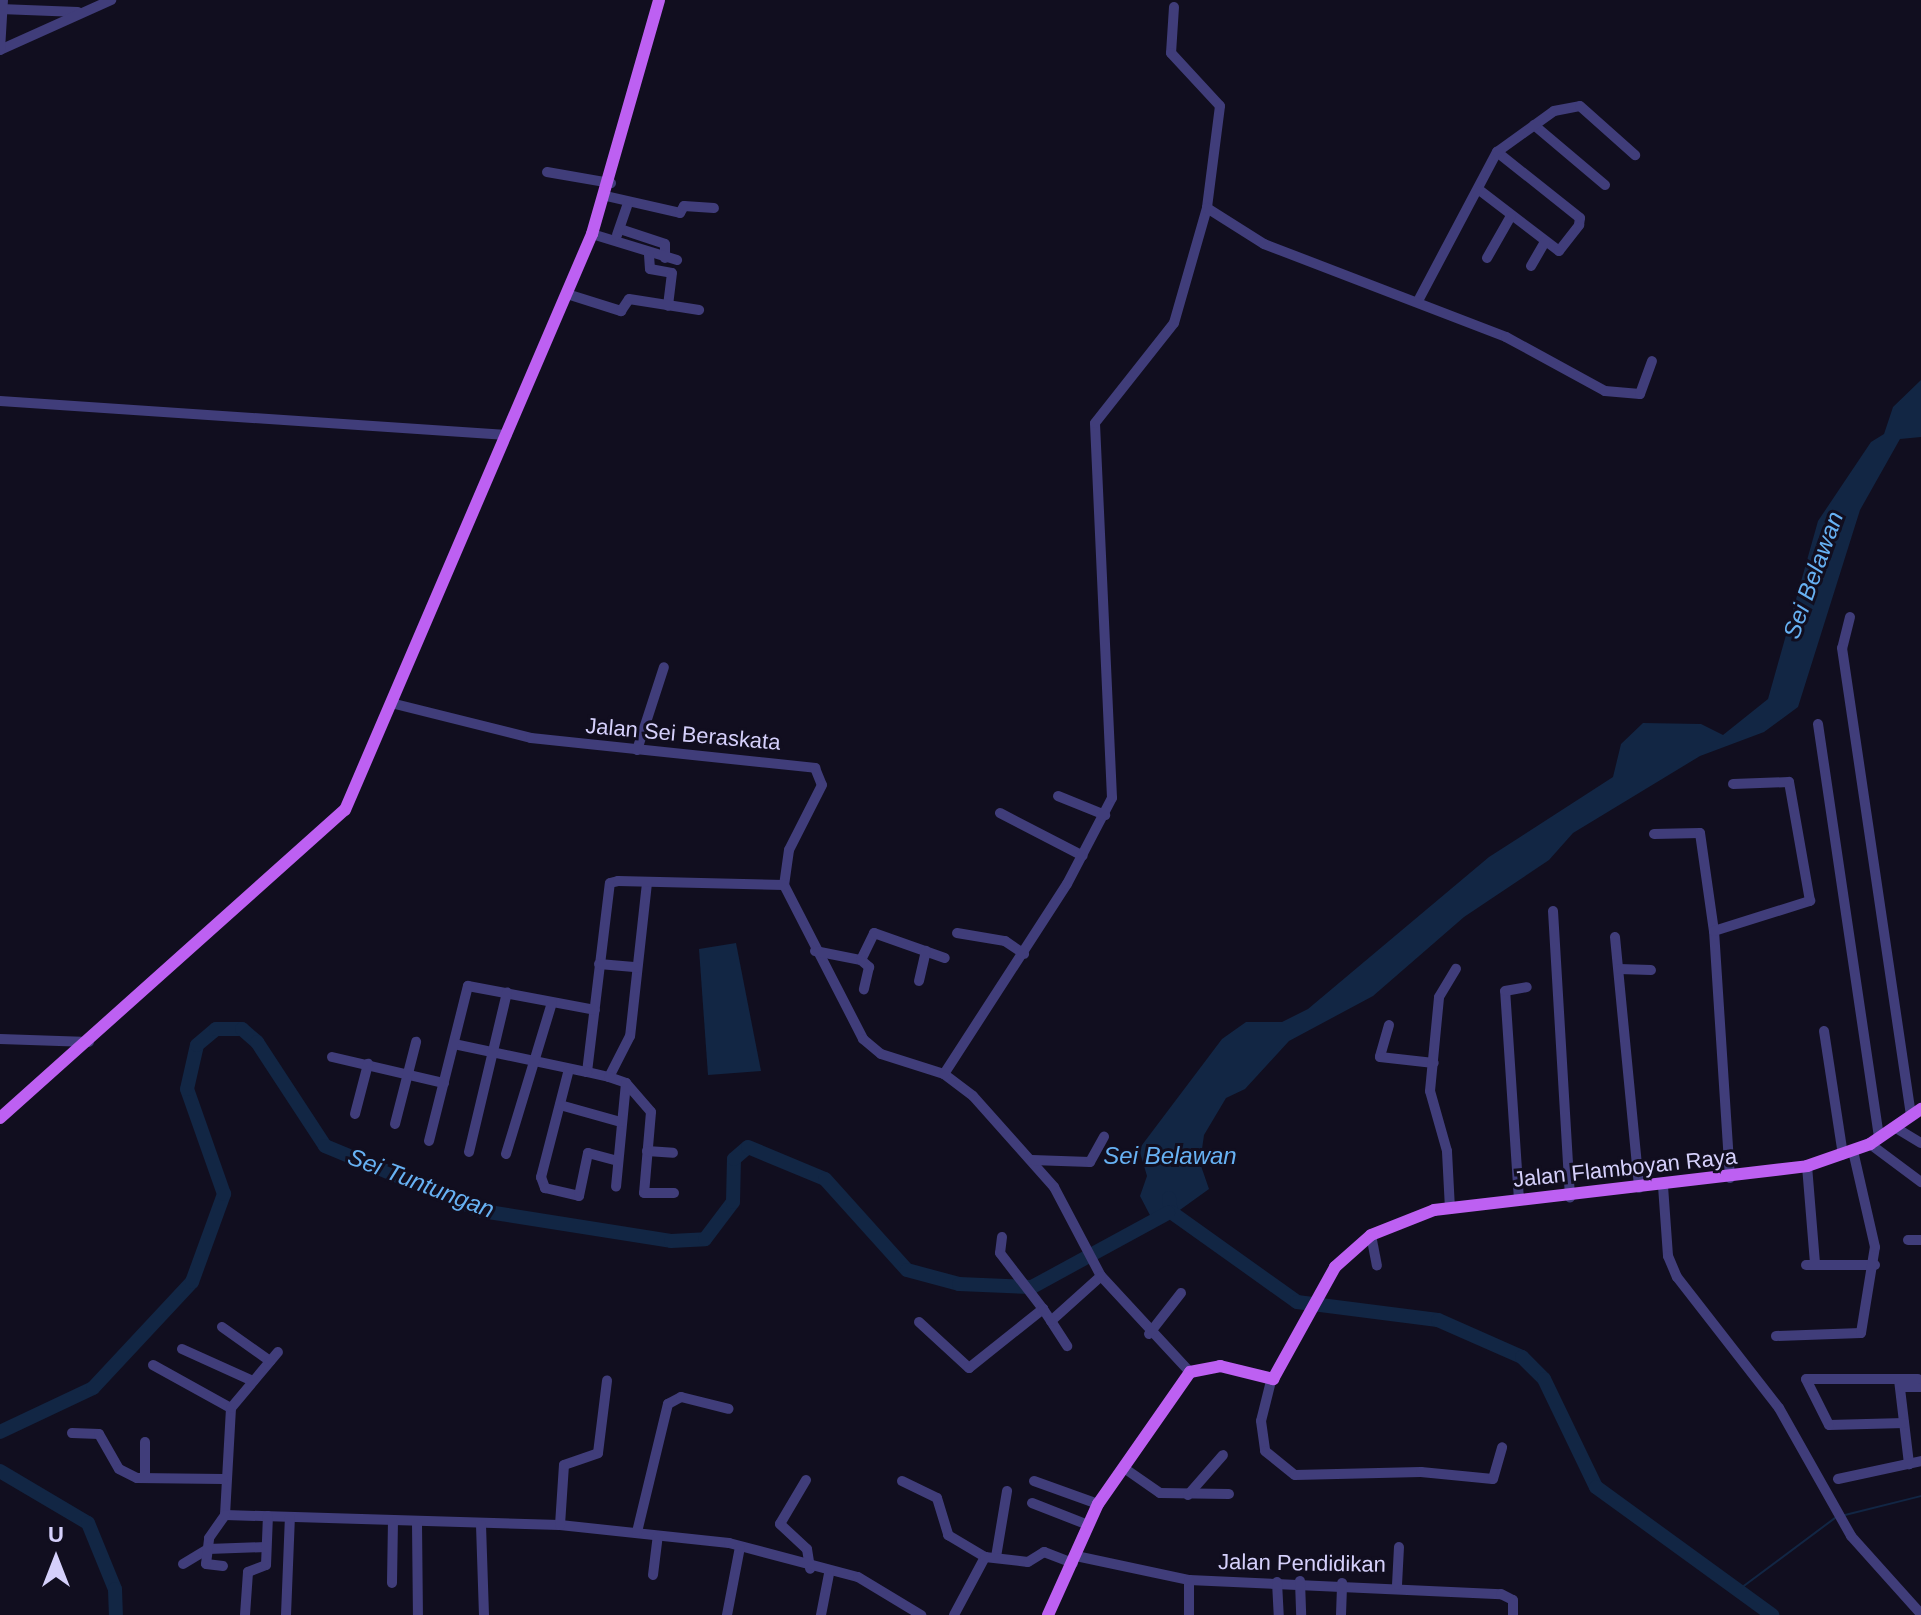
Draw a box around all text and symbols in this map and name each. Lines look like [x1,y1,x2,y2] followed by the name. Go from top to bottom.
[1777,507,1849,643] water label: Sei Belawan
[584,712,782,756] street label: Jalan Sei Beraskata
[344,1142,498,1224] water label: Sei Tuntungan
[1103,1142,1237,1170] water label: Sei Belawan
[1512,1143,1738,1193] street label: Jalan Flamboyan Raya
[16,1519,96,1599] north arrow
[48,1522,64,1547] text: U
[1218,1548,1386,1578] street label: Jalan Pendidikan

